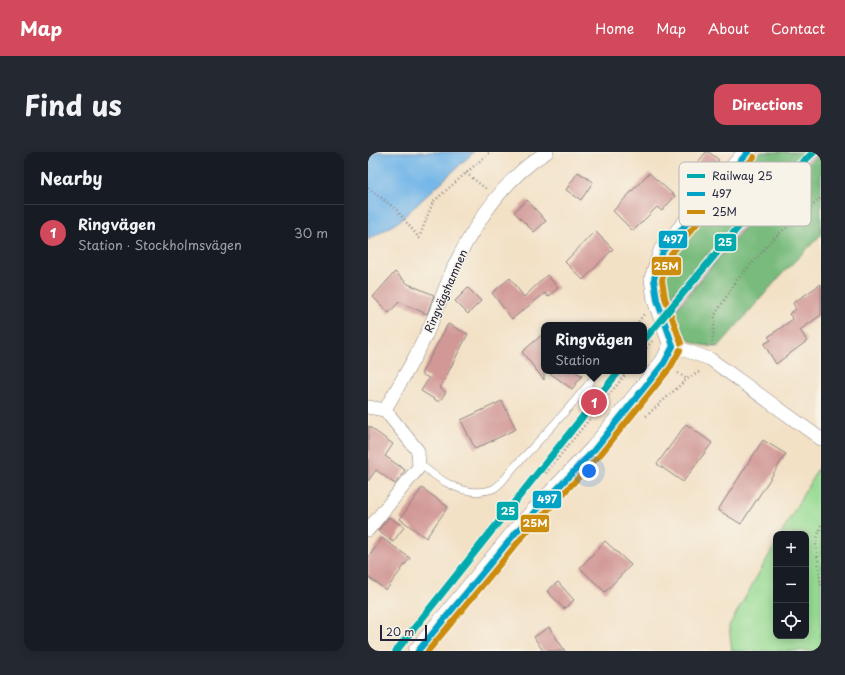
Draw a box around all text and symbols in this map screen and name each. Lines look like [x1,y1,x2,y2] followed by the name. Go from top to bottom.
[20,14,62,42] text: Map
[595,18,634,39] text: Home
[656,18,686,39] text: Map
[708,18,749,39] text: About
[771,18,825,39] text: Contact
[24,83,122,126] text: Find us
[714,84,821,125] button: Directions
[679,162,811,226] legend
[40,165,102,191] text: Nearby
[712,167,773,184] text: Railway 25
[712,185,732,202] text: 497
[712,203,737,220] text: 25M
[78,212,156,235] text: Ringvägen
[50,223,56,242] text: 1
[294,223,328,242] text: 30 m
[658,230,688,249] line badge: 497
[663,230,684,247] text: 497
[714,233,737,252] line badge: 25
[718,233,732,250] text: 25
[78,235,242,254] text: Station · Stockholmsvägen
[420,246,472,335] street label: Ringvägshamnen
[651,256,682,276] line badge: 25M
[654,257,678,274] text: 25M
[541,322,647,374] popup
[555,327,633,350] text: Ringvägen
[555,350,600,369] text: Station
[581,387,607,417] pin: 1
[579,461,599,481] your location
[532,490,562,509] line badge: 497
[537,490,558,507] text: 497
[496,501,519,521] line badge: 25
[501,502,515,519] text: 25
[520,514,550,533] line badge: 25M
[523,514,547,531] text: 25M
[773,531,809,639] map controls
[773,531,809,567] button: +
[773,567,809,603] button: −
[773,603,809,639] button: locate
[380,623,427,642] scale bar
[386,623,414,640] text: 20 m

